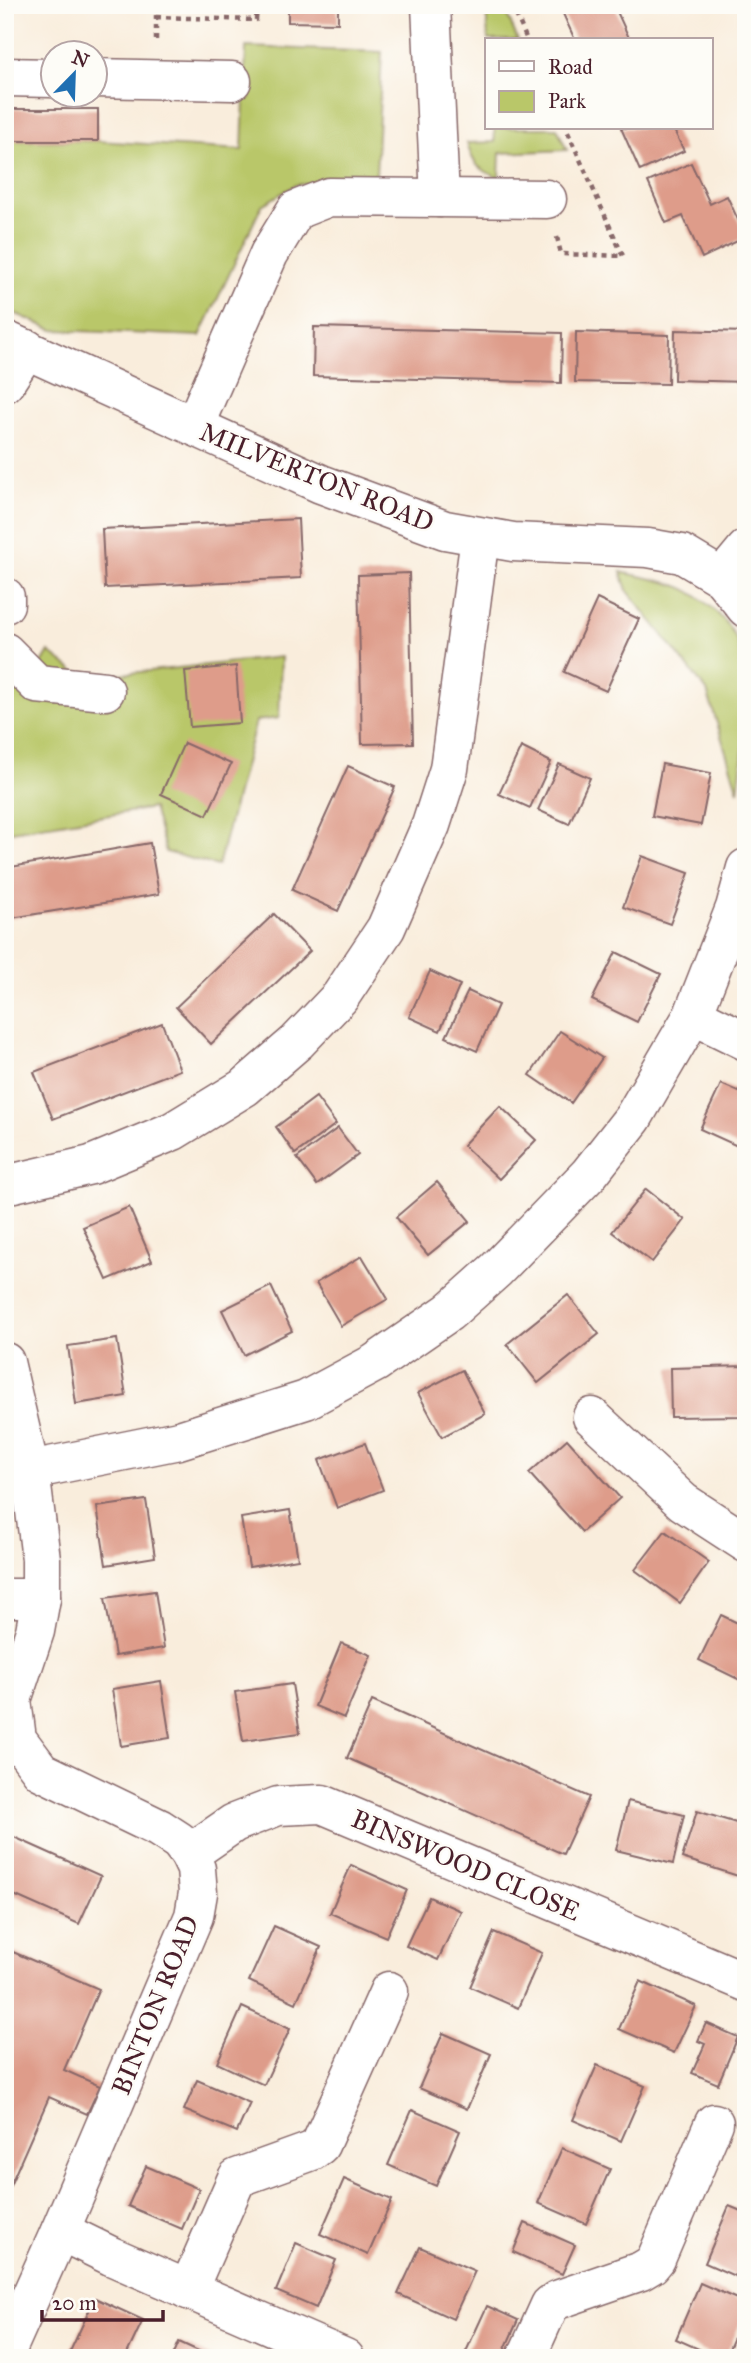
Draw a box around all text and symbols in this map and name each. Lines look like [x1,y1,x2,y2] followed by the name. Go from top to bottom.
[38,38,108,108] north arrow
[485,38,712,130] legend
[69,45,92,73] text: N
[548,54,593,80] text: Road
[548,88,586,114] text: Park
[195,415,439,539] street label: MILVERTON ROAD
[347,1802,585,1928] street label: BINSWOOD CLOSE
[104,1911,206,2099] street label: BINTON ROAD
[42,2279,163,2323] scale bar
[52,2290,97,2316] text: 20 m

